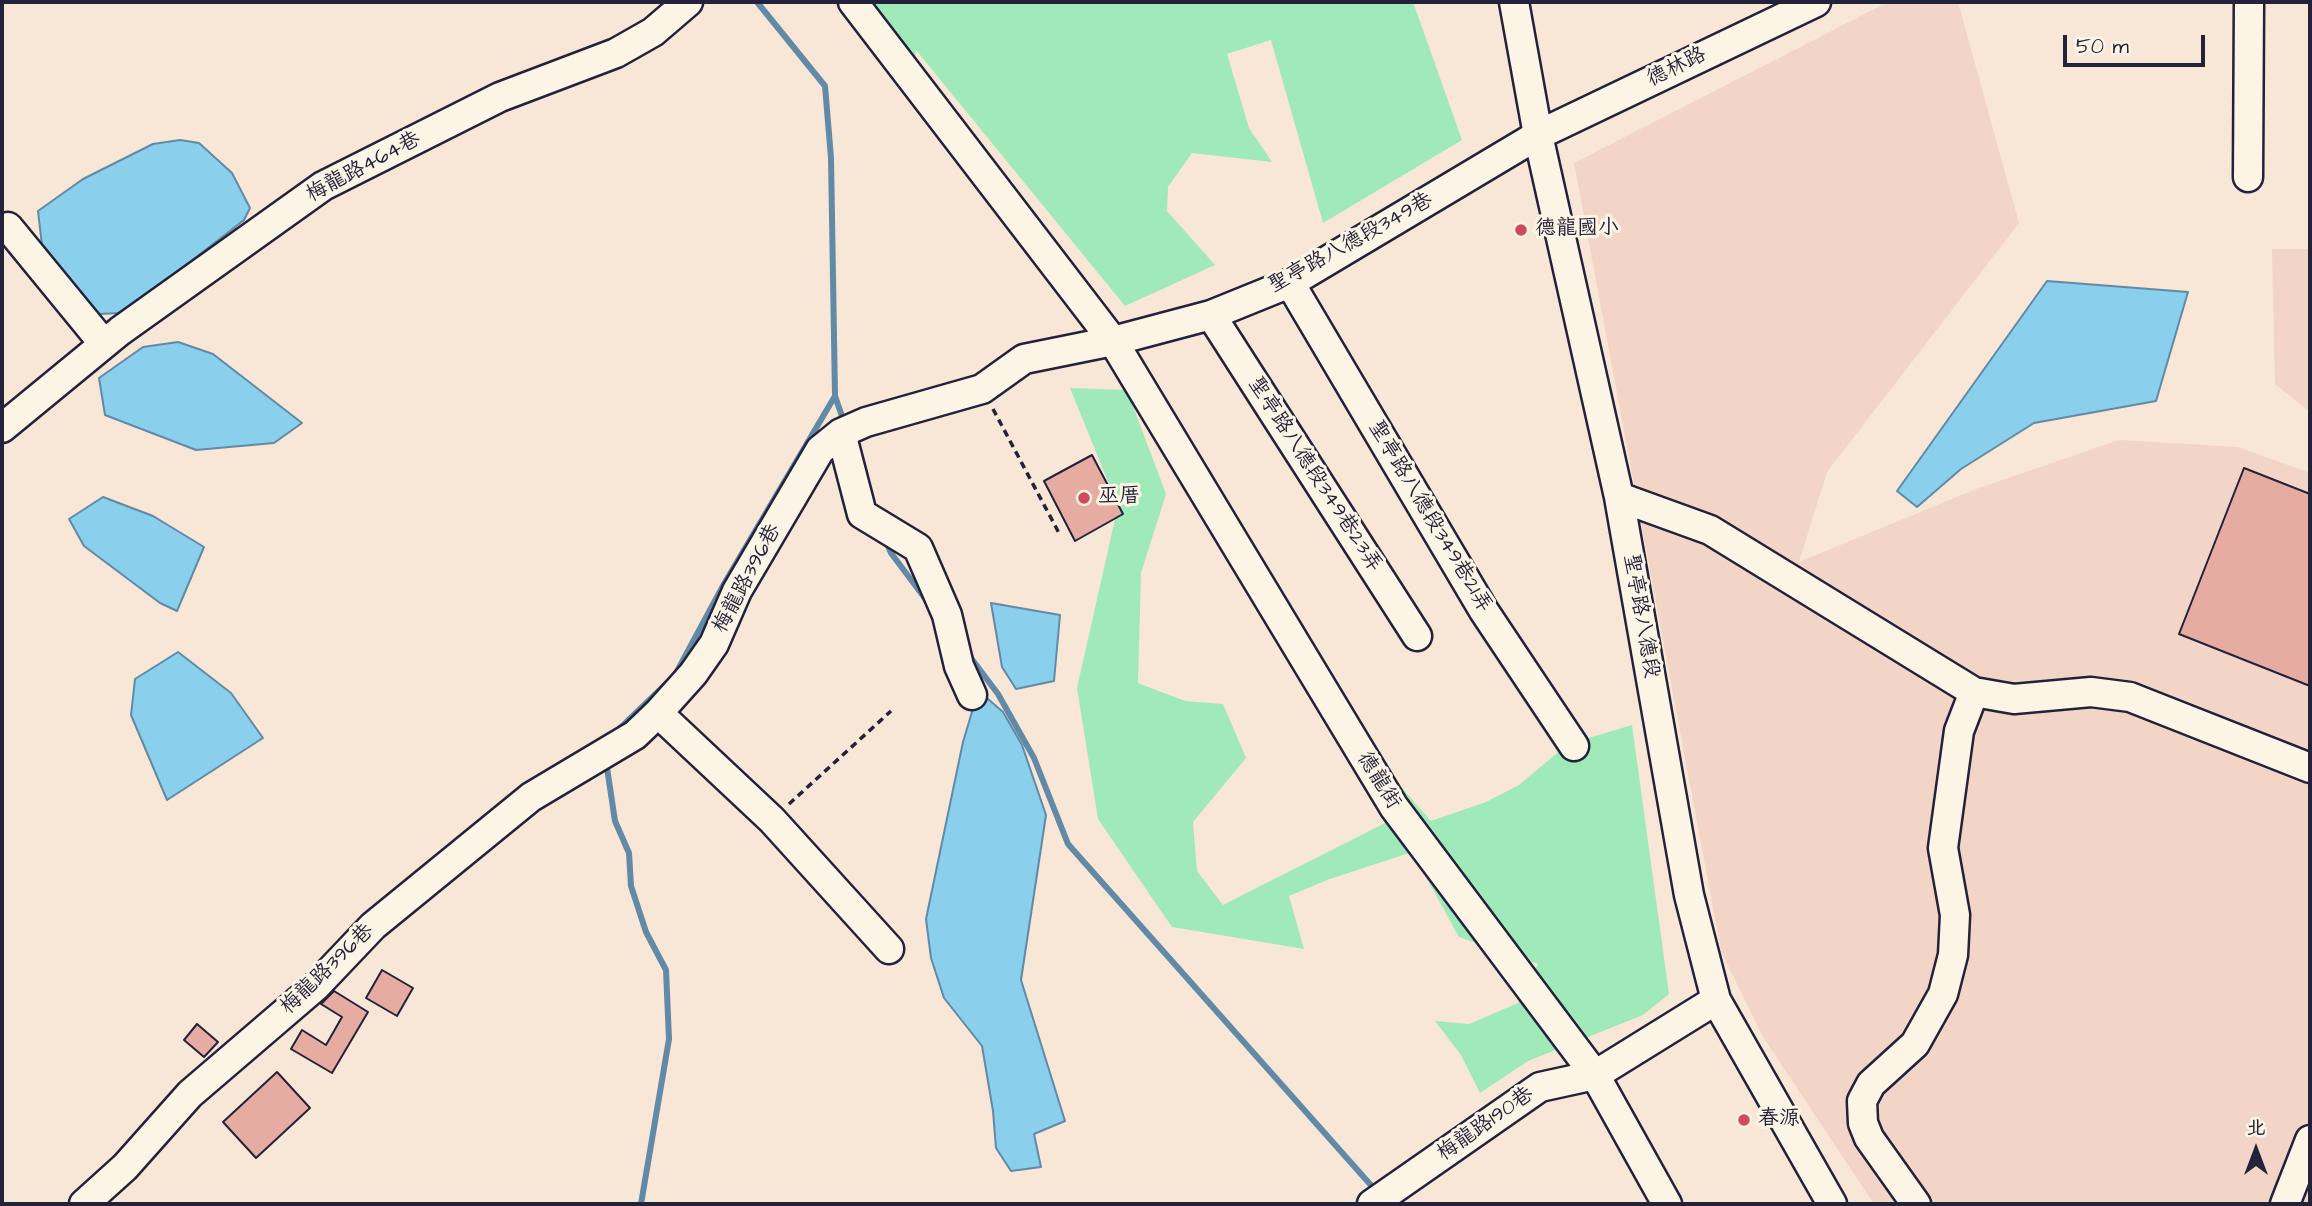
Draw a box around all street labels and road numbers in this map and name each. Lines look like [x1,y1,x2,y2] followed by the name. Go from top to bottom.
[1643,43,1711,93] street label: 德林路
[303,127,425,209] street label: 梅龍路464巷
[1264,188,1438,300] street label: 聖亭路八德段349巷
[1241,373,1387,577] street label: 聖亭路八德段349巷23弄
[1362,416,1496,618] street label: 聖亭路八德段349巷21弄
[709,520,787,638] street label: 梅龍路396巷
[1617,552,1663,680] street label: 聖亭路八德段
[1351,748,1405,814] street label: 德龍街
[276,919,380,1021] street label: 梅龍路396巷
[1433,1083,1539,1167] street label: 梅龍路190巷

